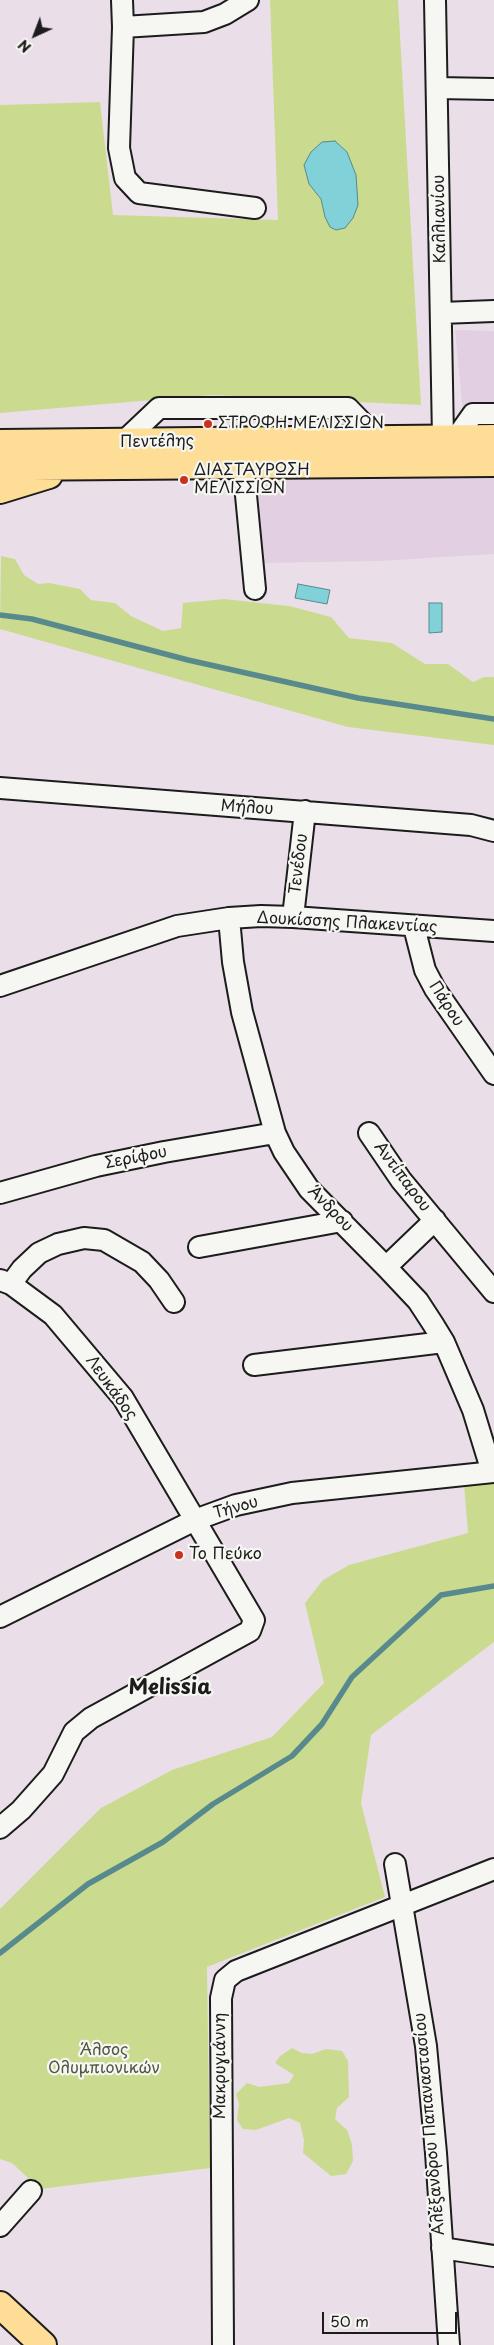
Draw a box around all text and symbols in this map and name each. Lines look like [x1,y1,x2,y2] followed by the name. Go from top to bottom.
[10,10,60,60] north arrow
[13,35,36,58] text: N
[430,175,450,263] street label: Καλλιανίου
[218,414,384,434] place label: ΣΤΡΟΦΗ ΜΕΛΙΣΣΙΩΝ
[202,418,214,430] marker: ΣΤΡΟΦΗ ΜΕΛΙΣΣΙΩΝ
[120,432,194,452] street label: Πεντέλης
[194,461,310,499] place label: ΔΙΑΣΤΑΥΡΩΣΗ ΜΕΛΙΣΣΙΩΝ
[178,474,190,486] marker: ΔΙΑΣΤΑΥΡΩΣΗ ΜΕΛΙΣΣΙΩΝ
[220,797,274,819] street label: Μήλου
[286,833,312,895] street label: Τενέδου
[256,909,438,937] street label: Δουκίσσης Πλακεντίας
[424,978,468,1030] street label: Πάρου
[370,1138,434,1216] street label: Αντίπαρου
[103,1143,169,1173] street label: Σερίφου
[303,1182,357,1236] street label: Άνδρου
[81,1352,141,1424] street label: Λευκάδος
[211,1492,261,1524] street label: Τήνου
[189,1545,262,1565] place label: Το Πεύκο
[173,1549,185,1561] marker: Το Πεύκο
[128,1675,212,1701] district label: Melissia
[411,2012,449,2236] street label: Αλέξανδρου Παπαναστασίου
[211,2013,231,2119] street label: Μακρυγιάννη
[48,2041,160,2079] park label: Άλσος Ολυμπιονικών
[324,2302,459,2334] scale bar
[330,2309,369,2332] text: 50 m

